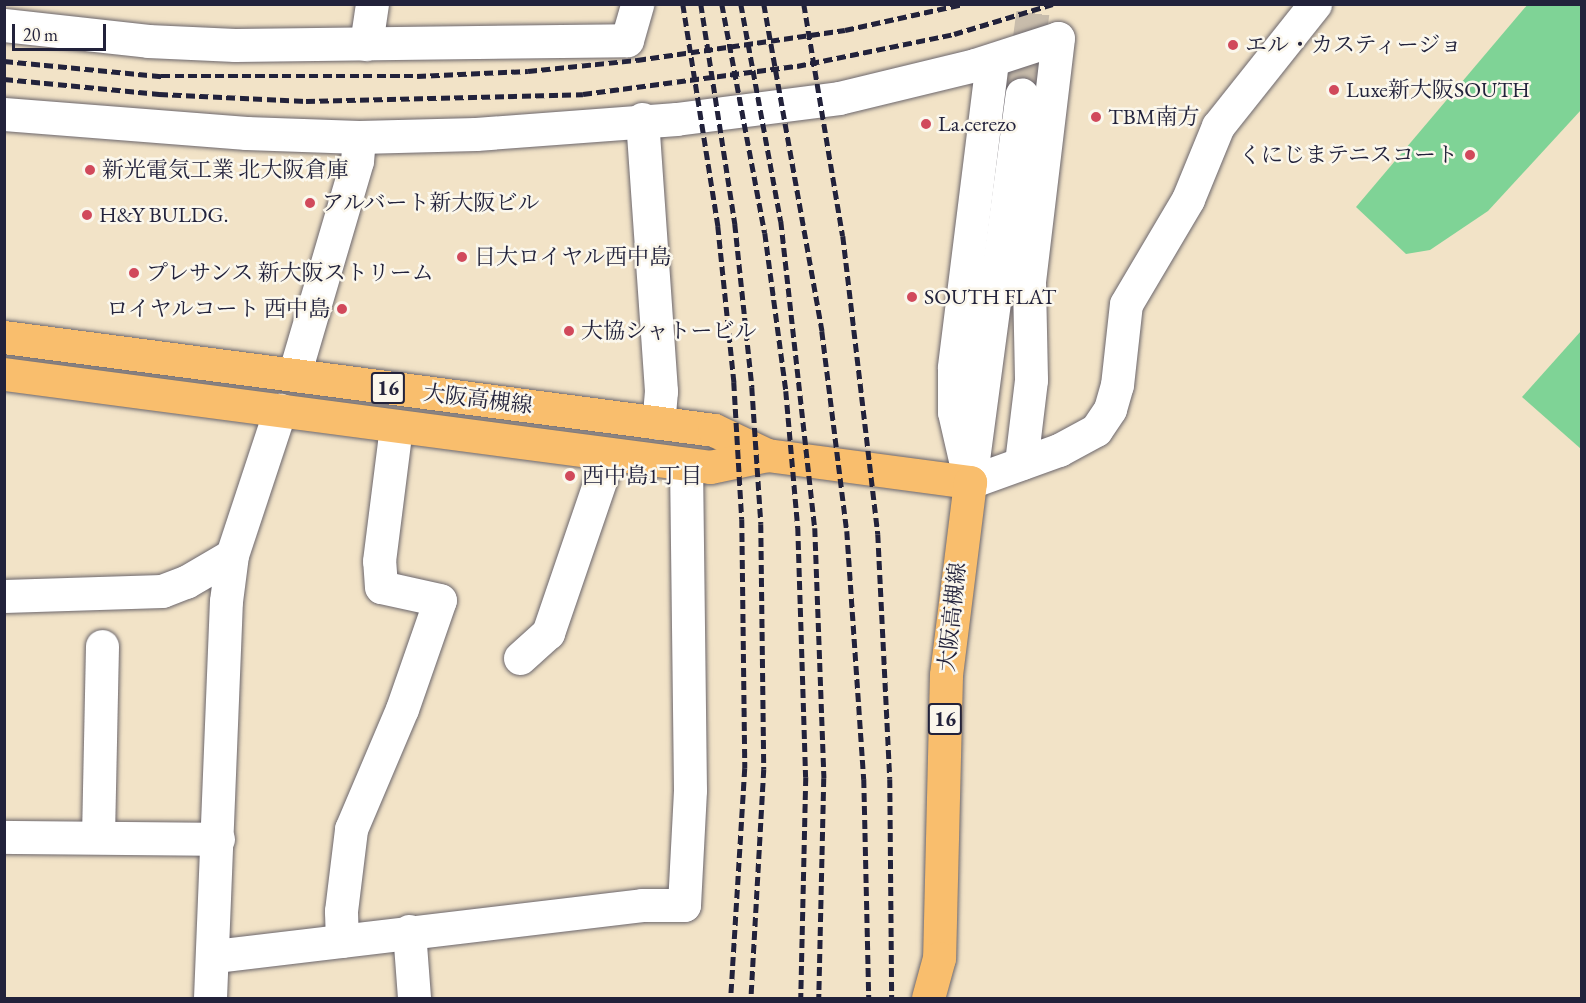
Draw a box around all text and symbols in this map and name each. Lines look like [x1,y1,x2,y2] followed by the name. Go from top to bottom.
[15,12,110,50] scale bar
[23,23,58,46] text: 20 m
[1245,32,1465,58] place label: エル・カスティージョ
[1226,38,1240,52] marker: エル・カスティージョ
[1346,77,1530,103] place label: Luxe新大阪SOUTH
[1327,83,1341,97] marker: Luxe新大阪SOUTH
[1108,104,1199,130] place label: TBM南方
[1089,110,1103,124] marker: TBM南方
[938,111,1016,137] place label: La.cerezo
[919,117,933,131] marker: La.cerezo
[1238,142,1458,168] place label: くにじまテニスコート
[1463,148,1477,162] marker: くにじまテニスコート
[102,157,348,183] place label: 新光電気工業 北大阪倉庫
[83,163,97,177] marker: 新光電気工業 北大阪倉庫
[322,190,542,216] place label: アルバート新大阪ビル
[303,196,317,210] marker: アルバート新大阪ビル
[99,202,228,228] place label: H&Y BULDG.
[80,208,94,222] marker: H&Y BULDG.
[474,244,672,270] place label: 日大ロイヤル西中島
[455,250,469,264] marker: 日大ロイヤル西中島
[146,260,436,286] place label: プレサンス 新大阪ストリーム
[127,266,141,280] marker: プレサンス 新大阪ストリーム
[924,284,1056,310] place label: SOUTH FLAT
[905,290,919,304] marker: SOUTH FLAT
[106,296,330,322] place label: ロイヤルコート 西中島
[335,302,349,316] marker: ロイヤルコート 西中島
[581,318,757,344] place label: 大協シャトービル
[562,324,576,338] marker: 大協シャトービル
[370,370,406,406] road number: 16
[422,379,534,419] street label: 大阪高槻線
[582,463,703,489] place label: 西中島1丁目
[563,469,577,483] marker: 西中島1丁目
[933,561,971,673] street label: 大阪高槻線
[927,701,963,737] road number: 16

